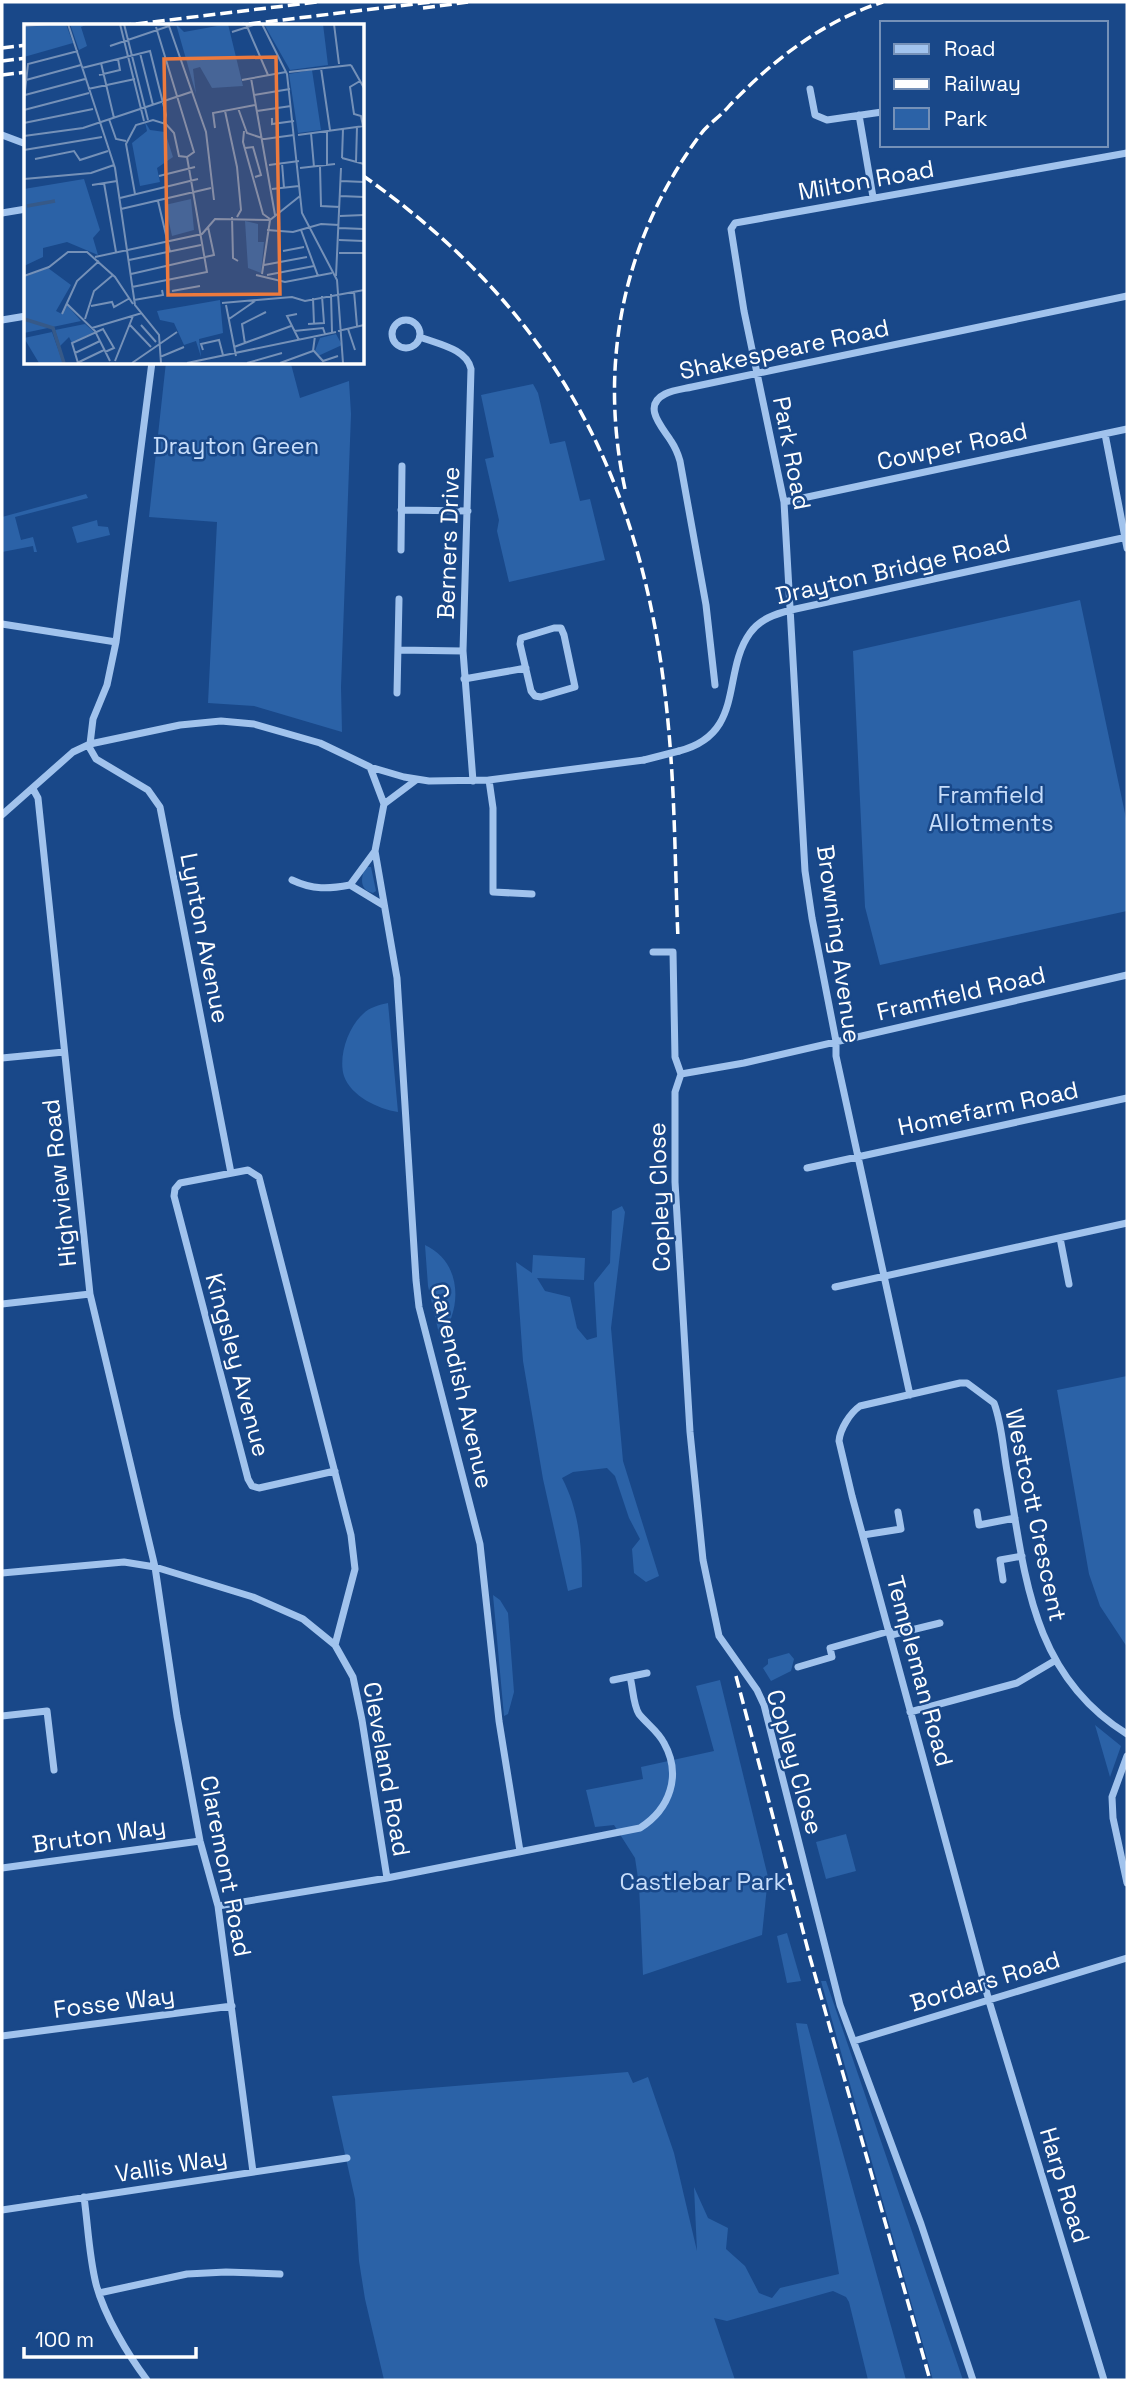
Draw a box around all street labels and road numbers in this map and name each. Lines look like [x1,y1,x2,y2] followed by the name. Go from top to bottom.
[795,153,937,207] street label: Milton Road
[676,312,892,386] street label: Shakespeare Road
[766,394,818,512] street label: Park Road
[874,415,1030,477] street label: Cowper Road
[430,466,466,620] street label: Berners Drive
[773,527,1013,611] street label: Drayton Bridge Road
[810,843,868,1045] street label: Browning Avenue
[173,850,237,1026] street label: Lynton Avenue
[874,959,1048,1027] street label: Framfield Road
[895,1074,1081,1142] street label: Homefarm Road
[35,1098,83,1268] street label: Highview Road
[641,1122,677,1272] street label: Copley Close
[199,1270,277,1460] street label: Kingsley Avenue
[423,1281,501,1491] street label: Cavendish Avenue
[998,1406,1074,1624] street label: Westcott Crescent
[880,1572,960,1770] street label: Templeman Road
[356,1679,418,1859] street label: Cleveland Road
[759,1686,831,1838] street label: Copley Close
[193,1773,259,1959] street label: Claremont Road
[30,1810,168,1860] street label: Bruton Way
[906,1944,1064,2018] street label: Bordars Road
[52,1979,176,2025] street label: Fosse Way
[1033,2124,1097,2246] street label: Harp Road
[113,2141,229,2189] street label: Vallis Way

